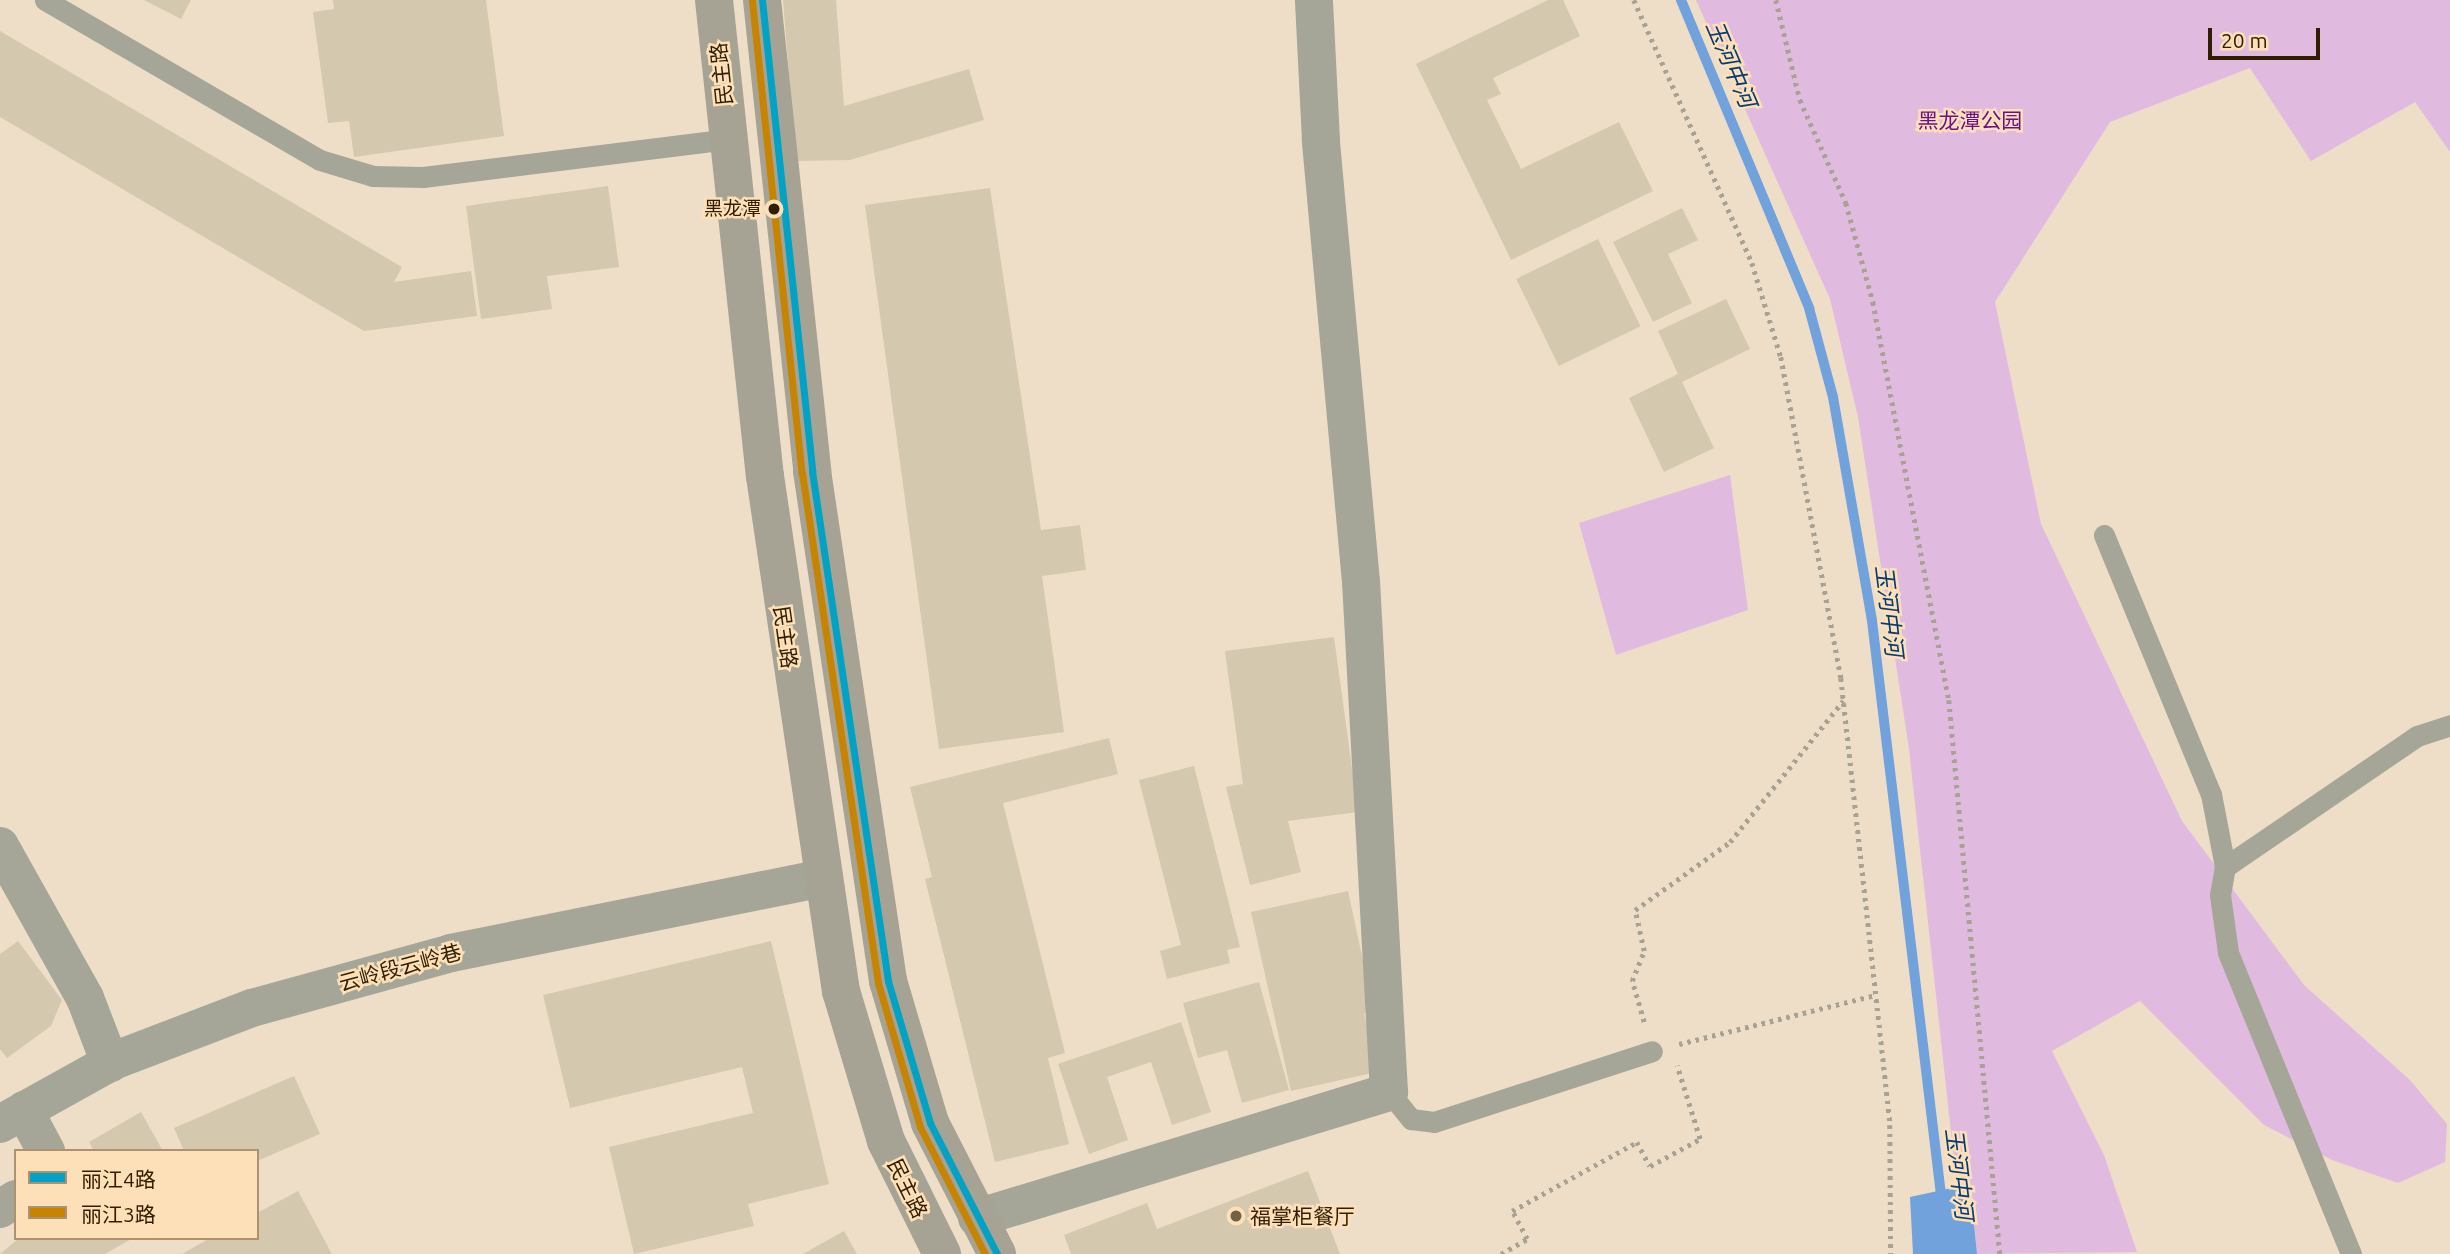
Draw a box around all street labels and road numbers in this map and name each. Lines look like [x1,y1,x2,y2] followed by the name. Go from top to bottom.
[705,41,737,107] street label: 民主路
[769,604,803,670] street label: 民主路
[336,939,464,995] street label: 云岭段云岭巷
[883,1154,933,1222] street label: 民主路

